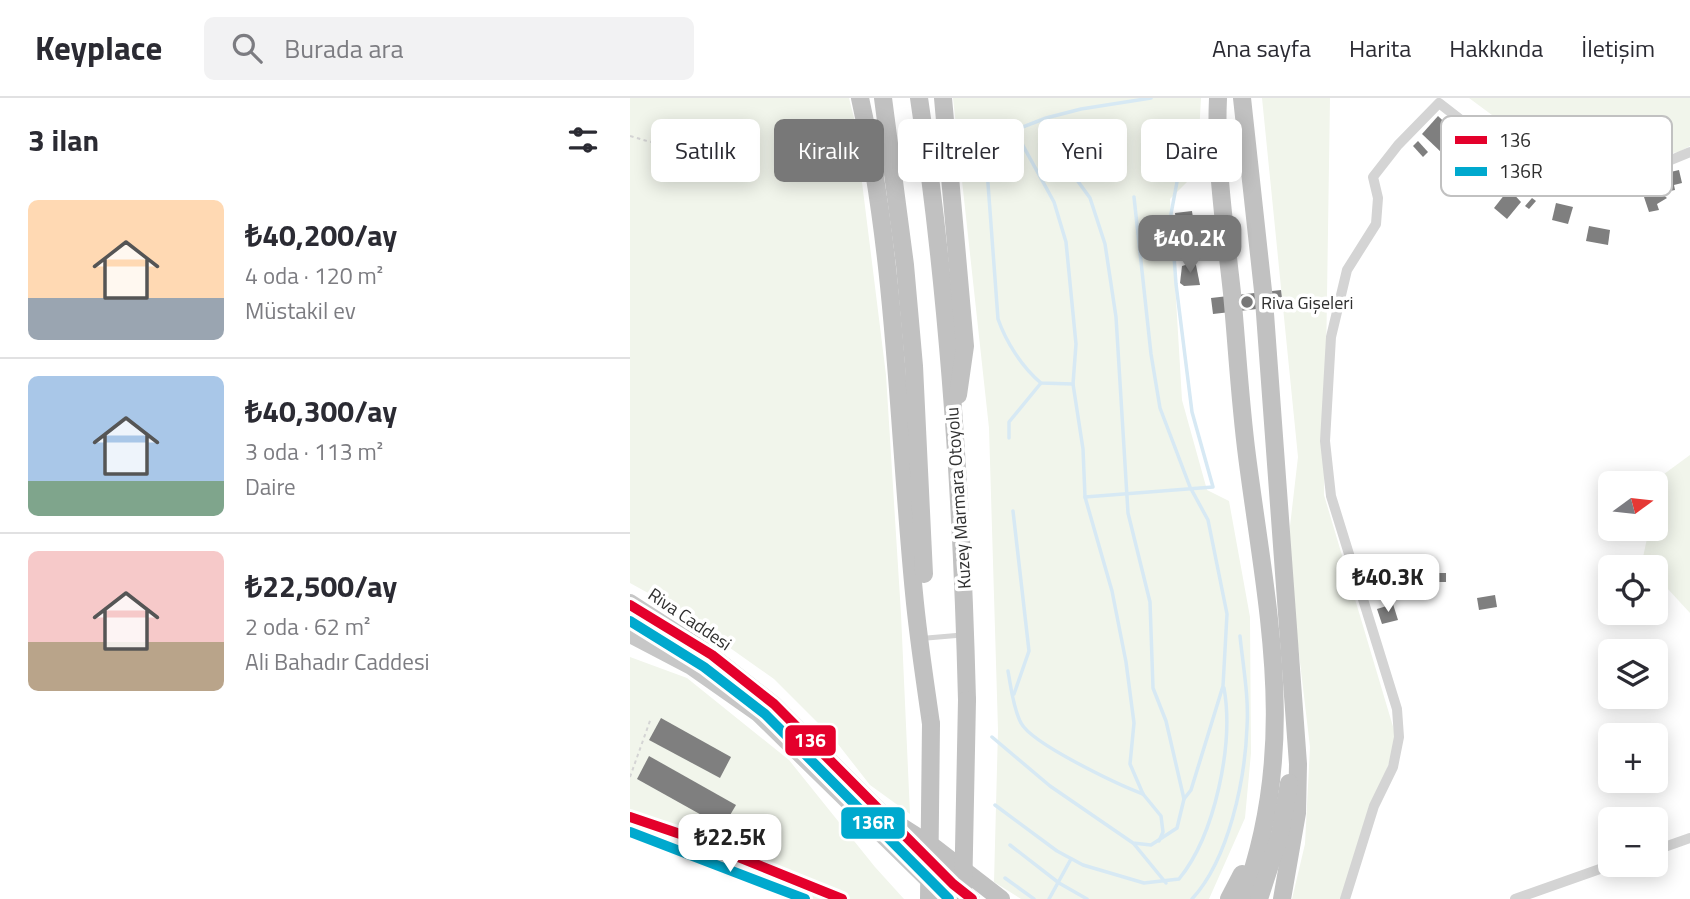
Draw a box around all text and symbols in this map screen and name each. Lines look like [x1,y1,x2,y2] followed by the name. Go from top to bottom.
[204,17,694,80] search box
[35,23,162,73] text: Keyplace
[228,29,266,67] icon: search
[284,29,404,68] text: Burada ara
[1212,30,1311,66] text: Ana sayfa
[1349,30,1411,66] text: Harita
[1449,30,1543,66] text: Hakkında
[1581,30,1655,66] text: İletişim
[1441,116,1672,196] legend
[28,117,99,163] text: 3 ilan
[651,119,760,182] chip: Satılık
[774,119,884,182] chip: Kiralık
[898,119,1024,182] chip: Filtreler
[1038,119,1127,182] chip: Yeni
[1141,119,1242,182] chip: Daire
[564,121,602,159] icon: filters
[1499,125,1531,154] text: 136
[1499,156,1543,185] text: 136R
[245,212,397,258] text: ₺40,200/ay
[1133,216,1247,275] pin: ₺40.2K
[1154,220,1226,255] text: ₺40.2K
[84,228,168,312] icon: home
[245,258,383,293] text: 4 oda · 120 m²
[1261,289,1353,316] place label: Riva Gişeleri
[245,293,356,328] text: Müstakil ev
[1239,294,1255,310] marker: Riva Gişeleri
[245,388,397,434] text: ₺40,300/ay
[84,404,168,488] icon: home
[938,406,978,590] street label: Kuzey Marmara Otoyolu
[245,434,383,469] text: 3 oda · 113 m²
[245,469,296,504] text: Daire
[1598,471,1668,541] north arrow
[1598,471,1668,877] map controls
[1331,554,1445,614] pin: ₺40.3K
[1598,555,1668,625] button: locate
[1352,559,1424,594] text: ₺40.3K
[245,563,397,609] text: ₺22,500/ay
[84,579,168,663] icon: home
[643,581,737,657] street label: Riva Caddesi
[245,609,370,644] text: 2 oda · 62 m²
[1598,639,1668,709] button: layers
[245,644,430,679] text: Ali Bahadır Caddesi
[1598,723,1668,793] button: +
[784,724,837,757] line badge: 136
[794,725,826,754] text: 136
[840,806,906,840] line badge: 136R
[851,807,895,836] text: 136R
[1598,807,1668,877] button: −
[673,814,787,874] pin: ₺22.5K
[694,819,766,854] text: ₺22.5K

